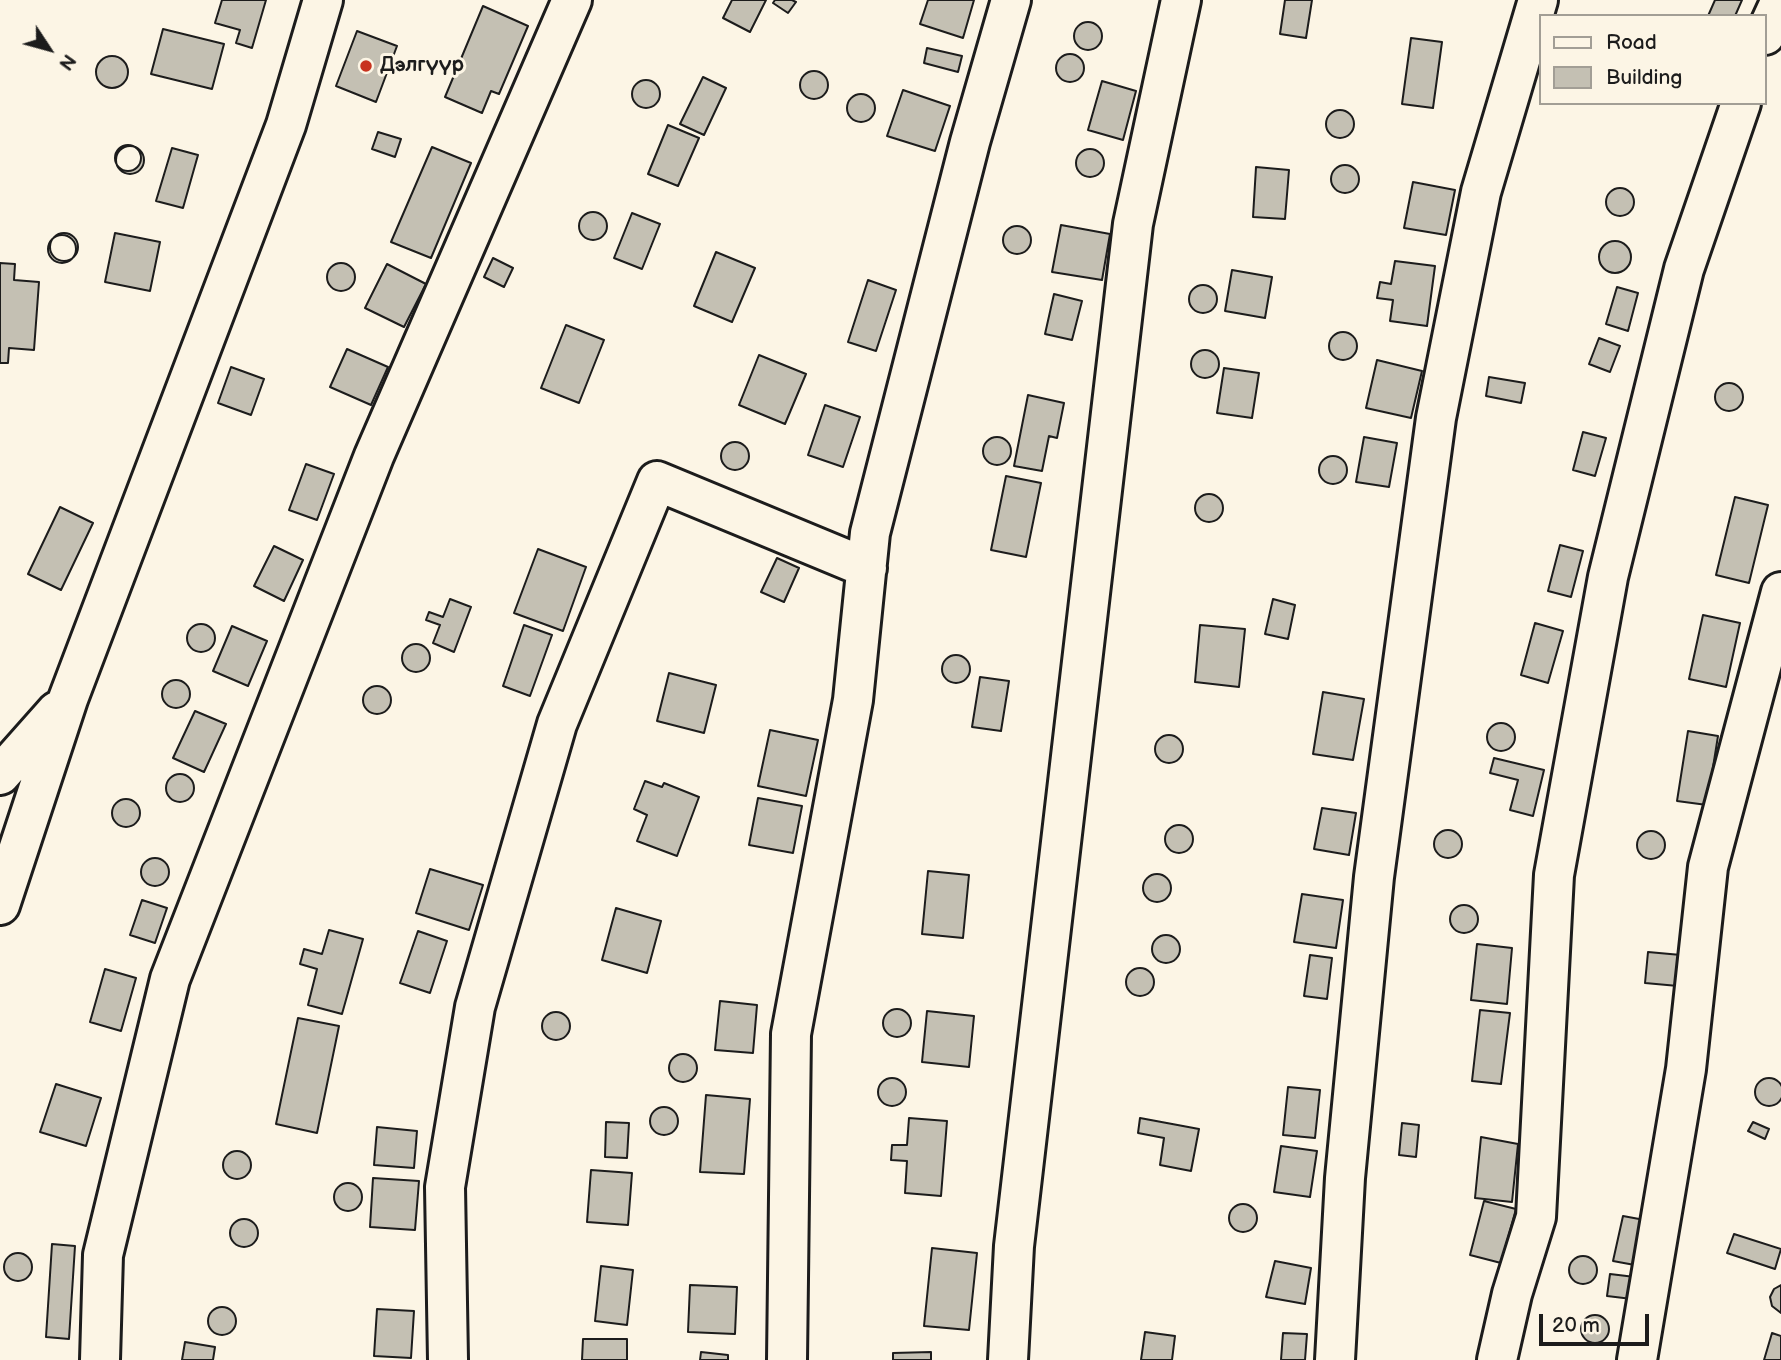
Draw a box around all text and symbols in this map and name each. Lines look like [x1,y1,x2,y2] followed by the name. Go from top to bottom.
[14,14,84,84] north arrow
[1540,14,1767,105] legend
[1606,30,1657,55] text: Road
[53,49,80,74] text: N
[380,53,464,79] place label: Дэлгүүр
[358,58,374,74] marker: Дэлгүүр
[1606,65,1682,90] text: Building
[1543,1300,1653,1344] scale bar
[1552,1313,1600,1338] text: 20 m

